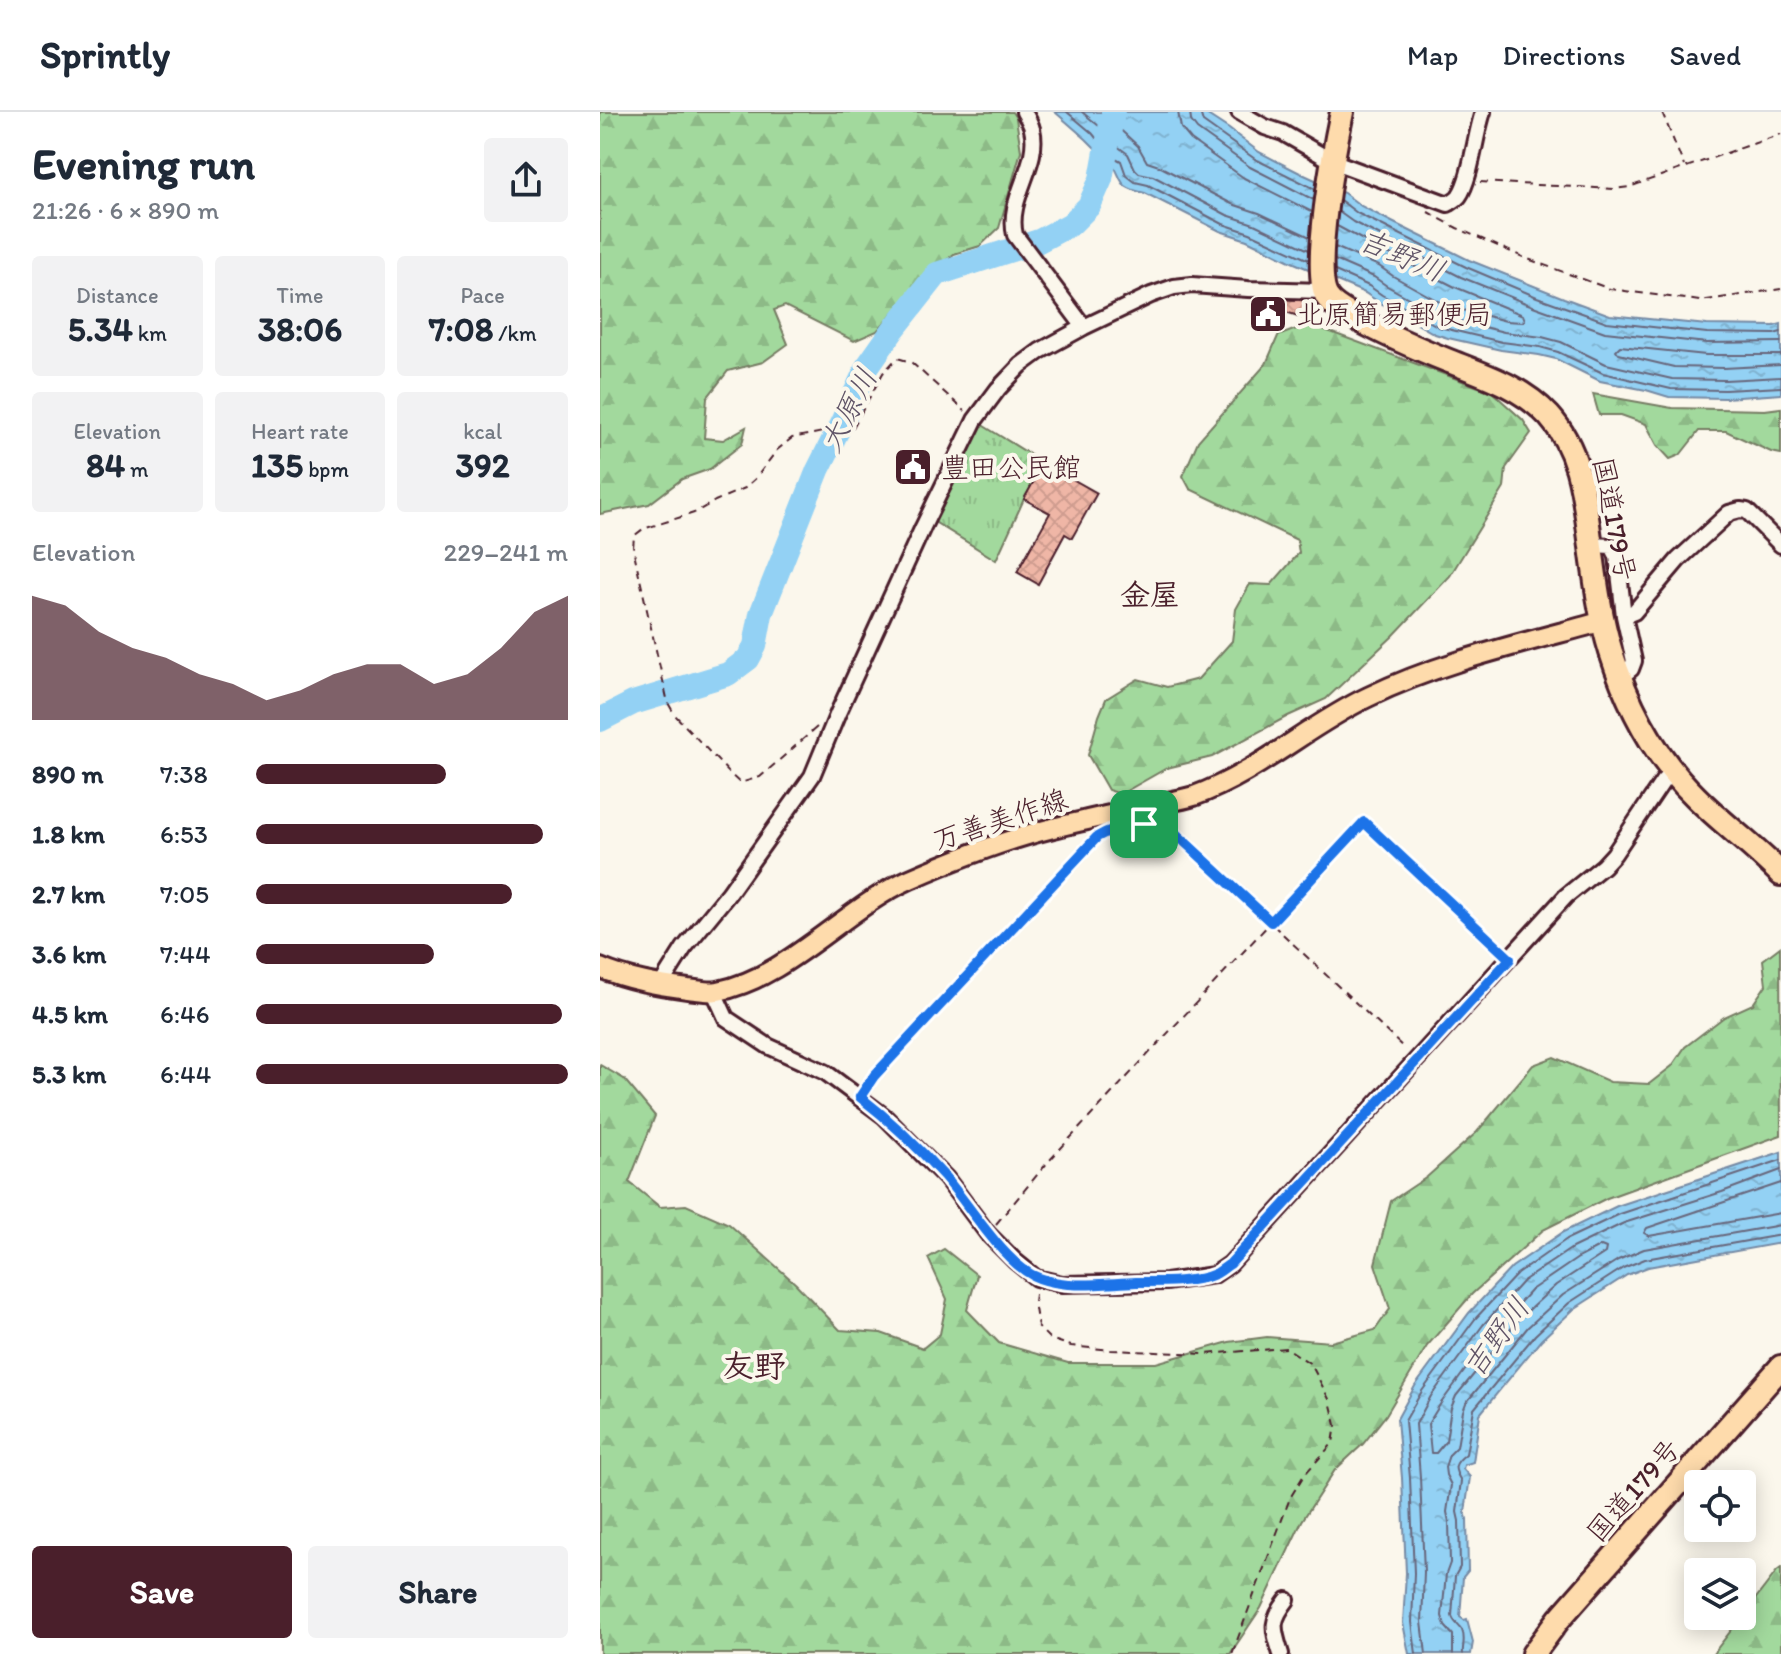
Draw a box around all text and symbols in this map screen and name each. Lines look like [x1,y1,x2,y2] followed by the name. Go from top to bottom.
[40,32,170,78] text: Sprintly
[1407,38,1458,72] text: Map
[1502,38,1626,72] text: Directions
[1670,38,1741,72] text: Saved
[32,137,255,190] text: Evening run
[484,138,568,222] button: share
[32,194,219,226] text: 21:26 · 6 × 890 m
[1353,220,1451,290] water label: 吉野川
[76,282,159,309] text: Distance
[277,282,323,309] text: Time
[461,282,505,309] text: Pace
[1247,293,1289,335] public building icon: 北原簡易郵便局
[1296,297,1492,331] place label: 北原簡易郵便局
[68,309,133,350] text: 5.34
[258,309,342,350] text: 38:06
[429,309,493,350] text: 7:08
[133,320,167,347] text: km
[493,320,537,347] text: /km
[811,362,885,458] water label: 大原川
[74,418,161,445] text: Elevation
[251,418,349,445] text: Heart rate
[463,418,502,445] text: kcal
[86,445,125,486] text: 84
[251,445,303,486] text: 135
[456,445,510,486] text: 392
[892,446,934,488] public building icon: 豊田公民館
[941,450,1081,484] place label: 豊田公民館
[1586,454,1644,584] street label: 国道179号
[125,456,149,483] text: m
[303,456,349,483] text: bpm
[32,536,135,568] text: Elevation
[443,536,568,568] text: 229–241 m
[1120,576,1180,613] district label: 金屋
[32,758,104,790] text: 890 m
[160,758,208,790] text: 7:38
[928,781,1072,857] street label: 万善美作線
[1110,790,1178,858] pin
[1122,802,1166,846] icon: arrive
[32,818,105,850] text: 1.8 km
[160,818,208,850] text: 6:53
[32,878,105,910] text: 2.7 km
[160,878,209,910] text: 7:05
[32,938,107,970] text: 3.6 km
[160,938,211,970] text: 7:44
[32,998,108,1030] text: 4.5 km
[160,998,210,1030] text: 6:46
[32,1058,106,1090] text: 5.3 km
[160,1058,211,1090] text: 6:44
[1455,1290,1537,1384] water label: 吉野川
[722,1347,786,1385] district label: 友野
[1579,1431,1687,1549] street label: 国道179号
[1684,1470,1756,1630] map controls
[1684,1470,1756,1542] button: locate
[32,1546,292,1638] button: Save
[308,1546,568,1638] button: Share
[1684,1558,1756,1630] button: layers

